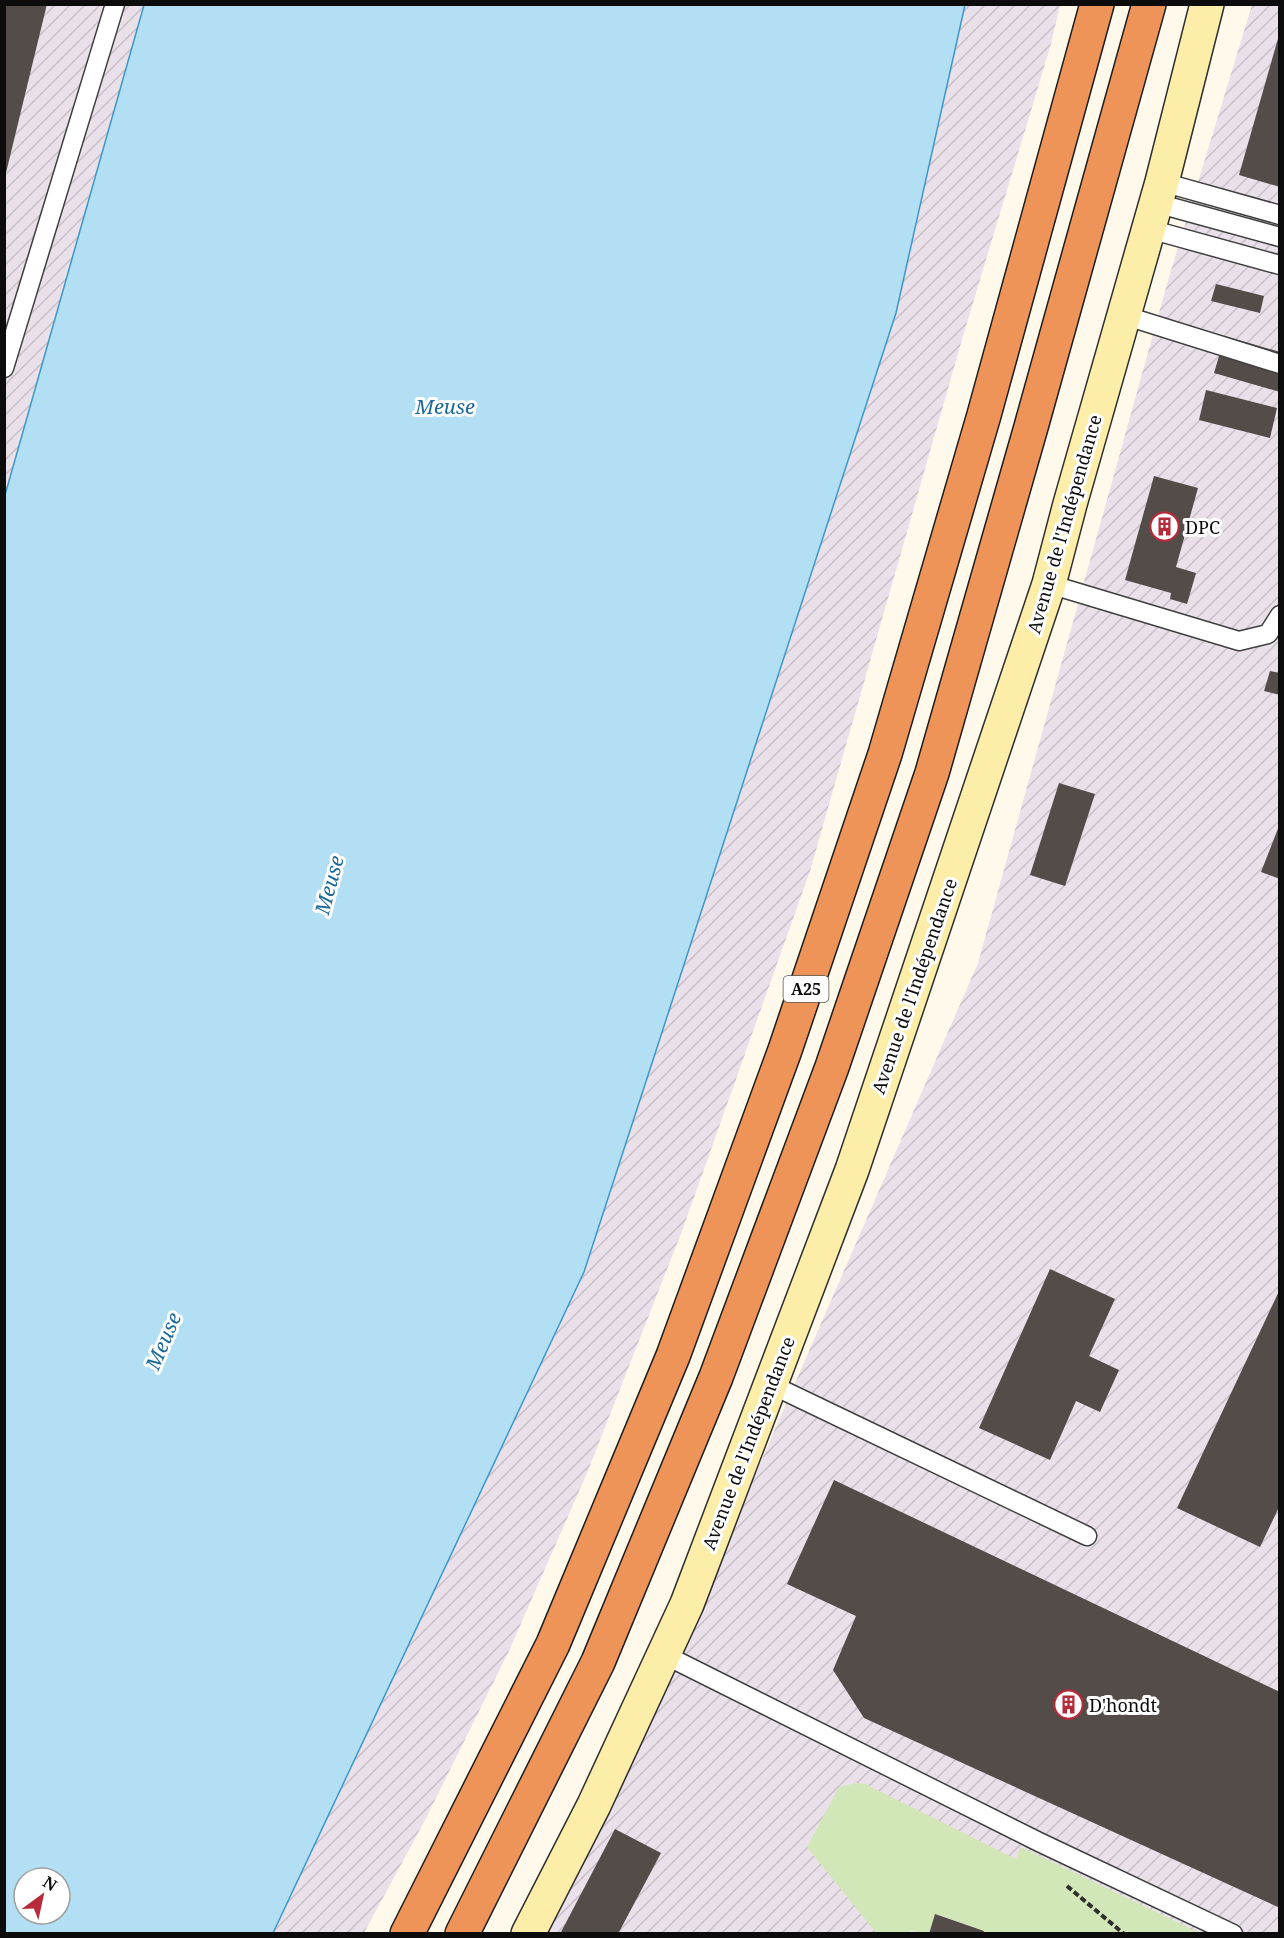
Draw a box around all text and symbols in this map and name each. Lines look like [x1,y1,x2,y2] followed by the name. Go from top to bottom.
[414,393,475,420] water label: Meuse
[1021,412,1107,636] street label: Avenue de l'Indépendance
[1148,511,1180,543] building icon: DPC
[1185,515,1220,539] place label: DPC
[308,853,350,918] water label: Meuse
[866,875,962,1097] street label: Avenue de l'Indépendance
[784,976,828,1002] road number: A25
[139,1308,187,1375] water label: Meuse
[696,1333,800,1553] street label: Avenue de l'Indépendance
[1052,1689,1084,1721] building icon: D'hondt
[1089,1693,1157,1717] place label: D'hondt
[12,1866,72,1926] north arrow
[39,1871,62,1896] text: N

